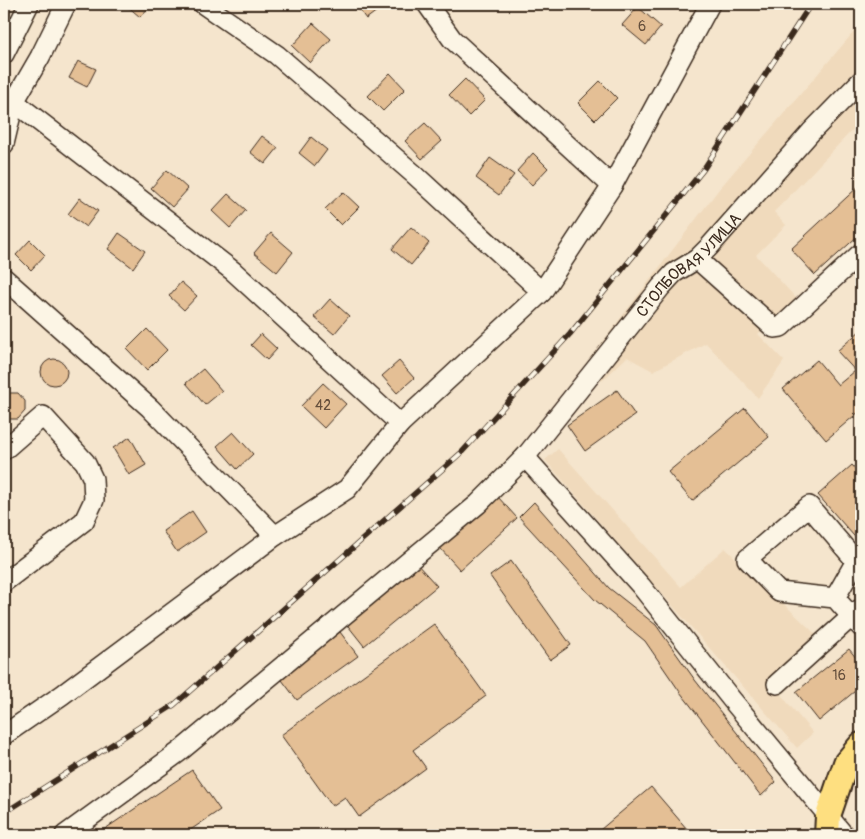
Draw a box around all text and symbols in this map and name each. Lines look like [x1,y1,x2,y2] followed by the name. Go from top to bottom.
[638,18,646,35] house number: 6
[632,209,746,321] street label: СТОЛБОВАЯ УЛИЦА
[315,397,331,414] house number: 42
[832,667,846,684] house number: 16

